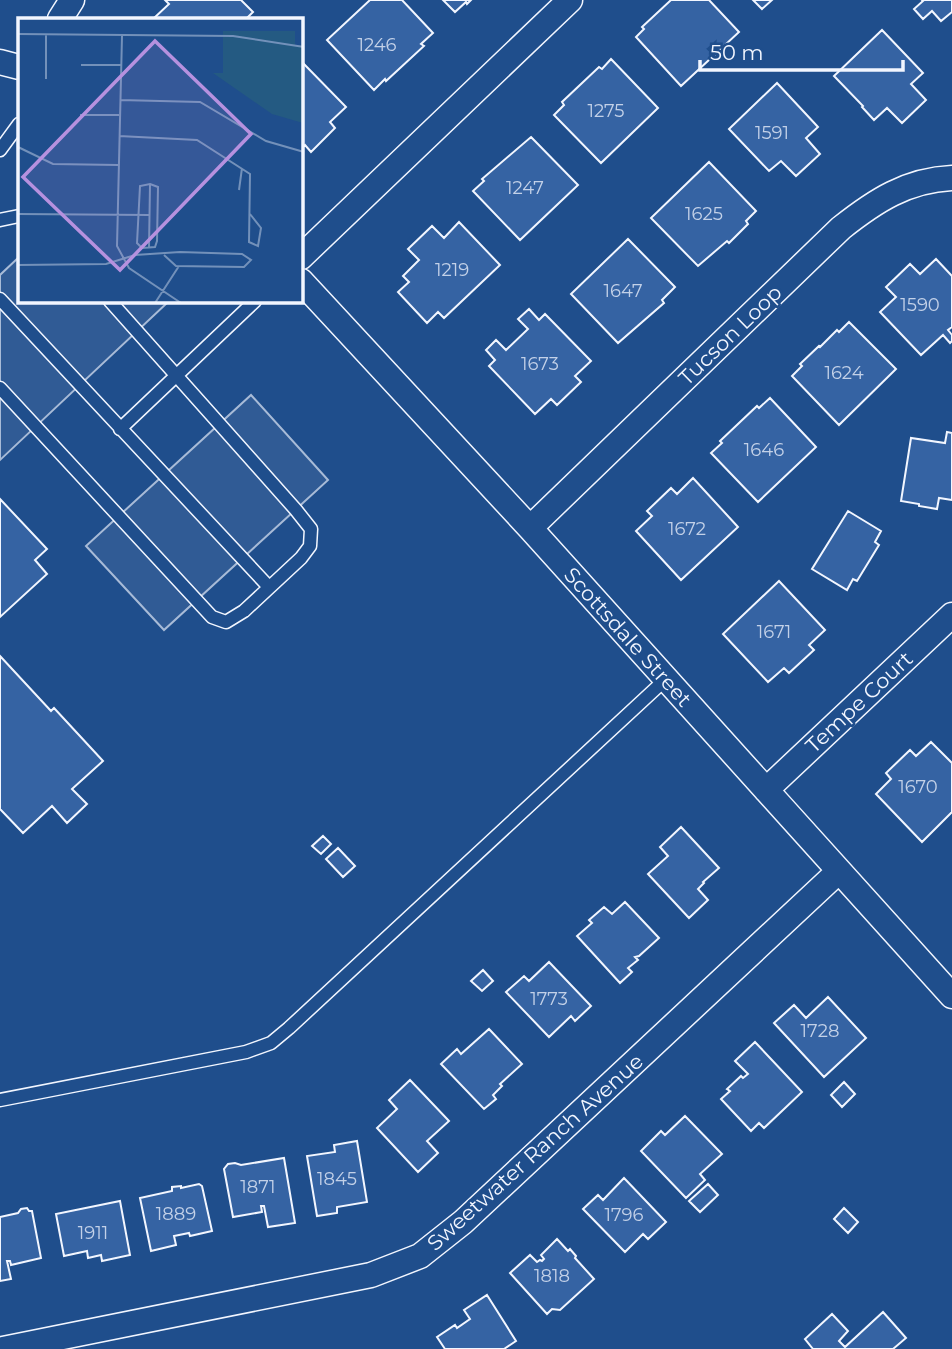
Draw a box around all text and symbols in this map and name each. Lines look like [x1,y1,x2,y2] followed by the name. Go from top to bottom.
[18,18,303,303] inset map
[700,28,903,72] scale bar
[357,34,397,56] house number: 1246
[710,40,764,65] text: 50 m
[587,100,625,122] house number: 1275
[755,122,789,144] house number: 1591
[506,177,544,199] house number: 1247
[685,203,723,225] house number: 1625
[435,259,469,281] house number: 1219
[603,280,643,302] house number: 1647
[673,280,787,390] street label: Tucson Loop
[900,294,940,316] house number: 1590
[521,353,559,375] house number: 1673
[824,362,864,384] house number: 1624
[744,439,784,461] house number: 1646
[668,518,706,540] house number: 1672
[559,562,697,712] street label: Scottsdale Street
[757,621,791,643] house number: 1671
[800,646,918,758] street label: Tempe Court
[898,776,938,798] house number: 1670
[530,988,568,1010] house number: 1773
[801,1020,839,1042] house number: 1728
[422,1048,648,1256] street label: Sweetwater Ranch Avenue
[317,1168,357,1190] house number: 1845
[240,1176,276,1198] house number: 1871
[156,1203,196,1225] house number: 1889
[604,1204,644,1226] house number: 1796
[78,1222,108,1244] house number: 1911
[534,1265,570,1287] house number: 1818

